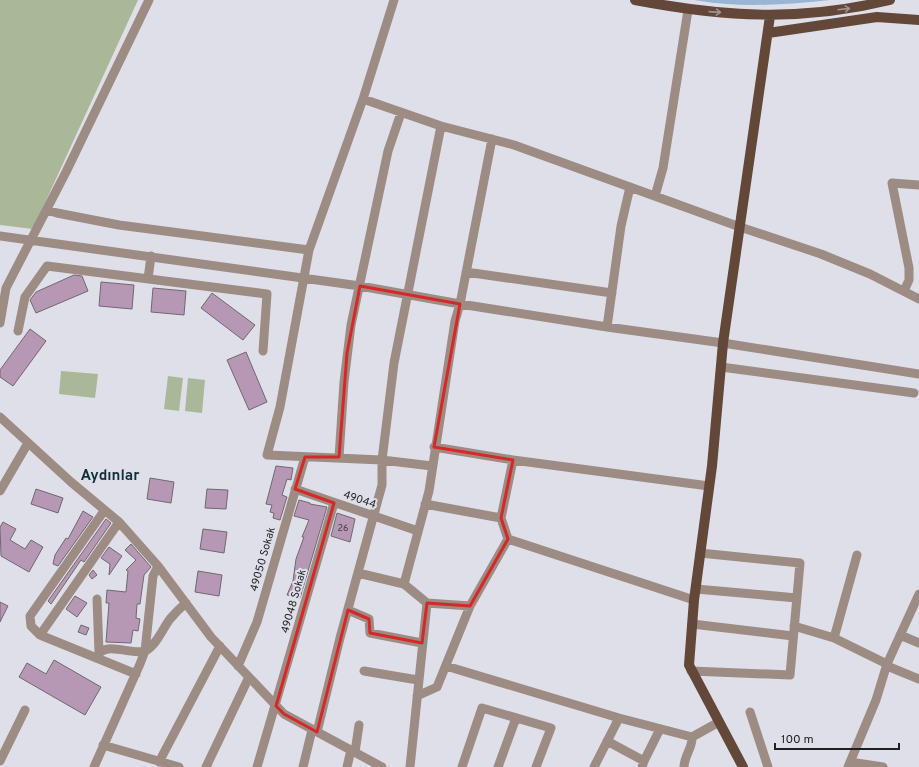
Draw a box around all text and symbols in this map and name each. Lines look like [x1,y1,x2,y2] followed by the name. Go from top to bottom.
[837,5,850,13] one-way arrow
[708,9,721,16] one-way arrow
[80,467,140,486] district label: Aydınlar
[341,488,378,512] street label: 49044
[338,523,348,534] house number: 26
[247,525,279,593] street label: 49050 Sokak
[278,567,310,635] street label: 49048 Sokak
[775,725,899,751] scale bar
[781,732,814,748] text: 100 m

